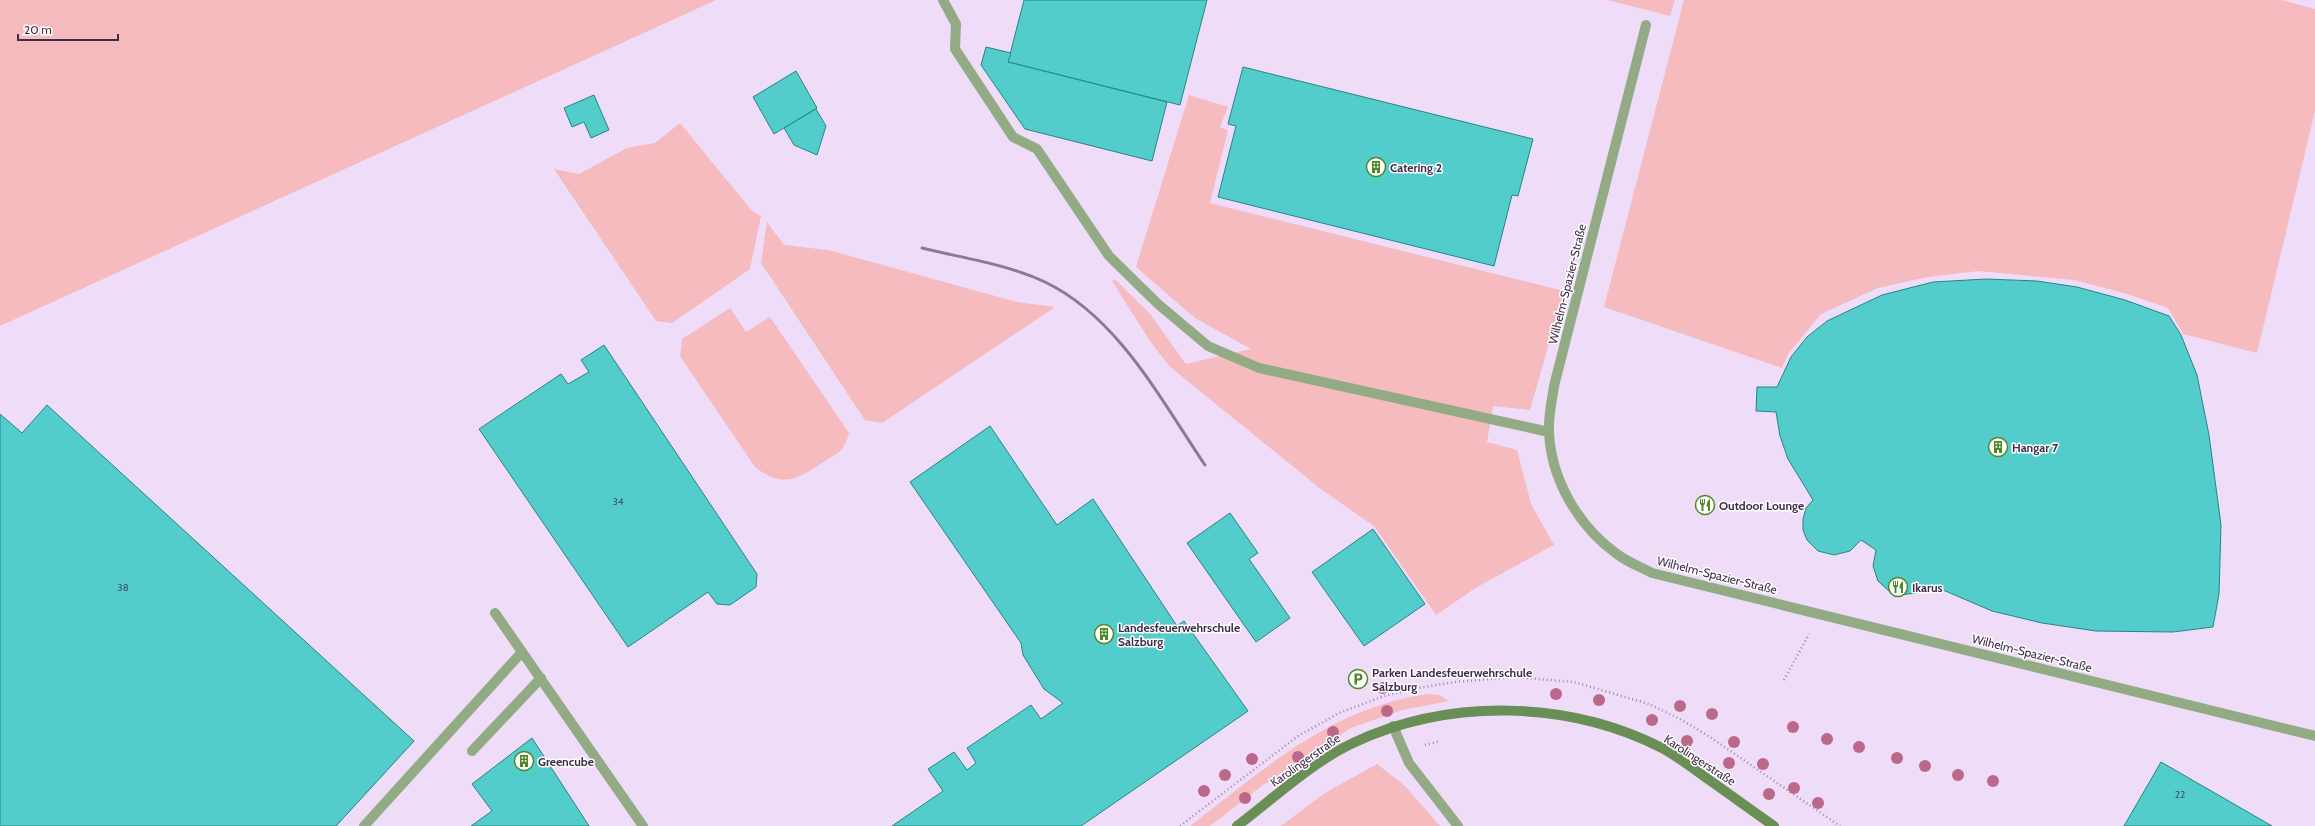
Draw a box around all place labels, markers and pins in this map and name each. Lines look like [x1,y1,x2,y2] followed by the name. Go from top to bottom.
[1365,156,1387,178] building icon: Catering 2
[1390,160,1442,175] place label: Catering 2
[1987,436,2009,458] building icon: Hangar 7
[2012,440,2059,455] place label: Hangar 7
[1694,494,1716,516] restaurant icon: Outdoor Lounge
[1719,498,1804,513] place label: Outdoor Lounge
[1887,576,1909,598] restaurant icon: Ikarus
[1912,580,1943,595] place label: Ikarus
[1118,620,1240,649] place label: Landesfeuerwehrschule Salzburg
[1093,623,1115,645] building icon: Landesfeuerwehrschule Salzburg
[1372,665,1532,694] place label: Parken Landesfeuerwehrschule Salzburg
[1347,668,1369,690] parking icon: Parken Landesfeuerwehrschule Salzburg
[513,750,535,772] building icon: Greencube
[538,754,594,769] place label: Greencube

